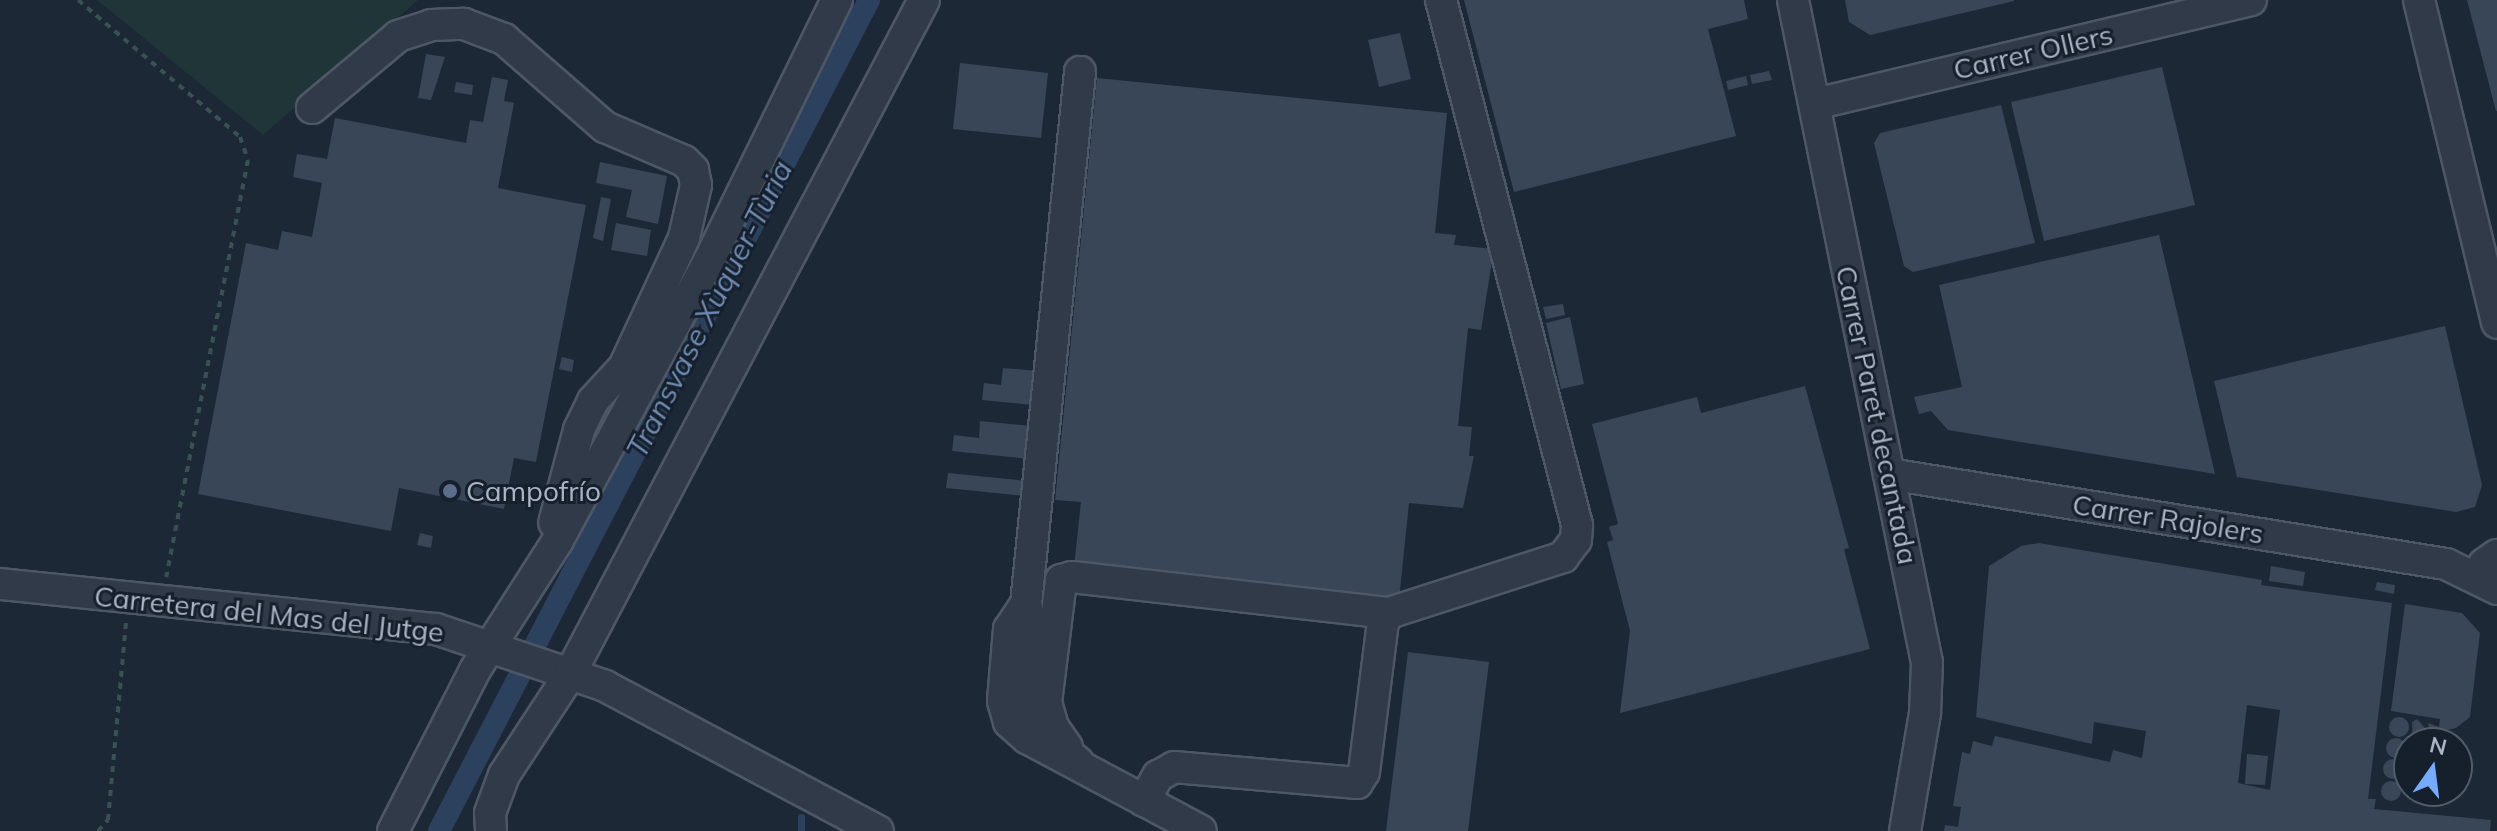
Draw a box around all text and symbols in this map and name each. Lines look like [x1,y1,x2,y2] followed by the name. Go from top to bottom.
[1950,17,2116,87] street label: Carrer Ollers
[618,154,800,464] water label: Transvase Xùquer-Tùria
[1829,263,1925,567] street label: Carrer Paret decantada
[466,474,601,508] place label: Campofrío
[441,482,459,500] marker: Campofrío
[2070,487,2266,551] street label: Carrer Rajolers
[93,579,445,649] street label: Carretera del Mas del Jutge
[2393,727,2473,807] north arrow
[2427,730,2450,761] text: N

